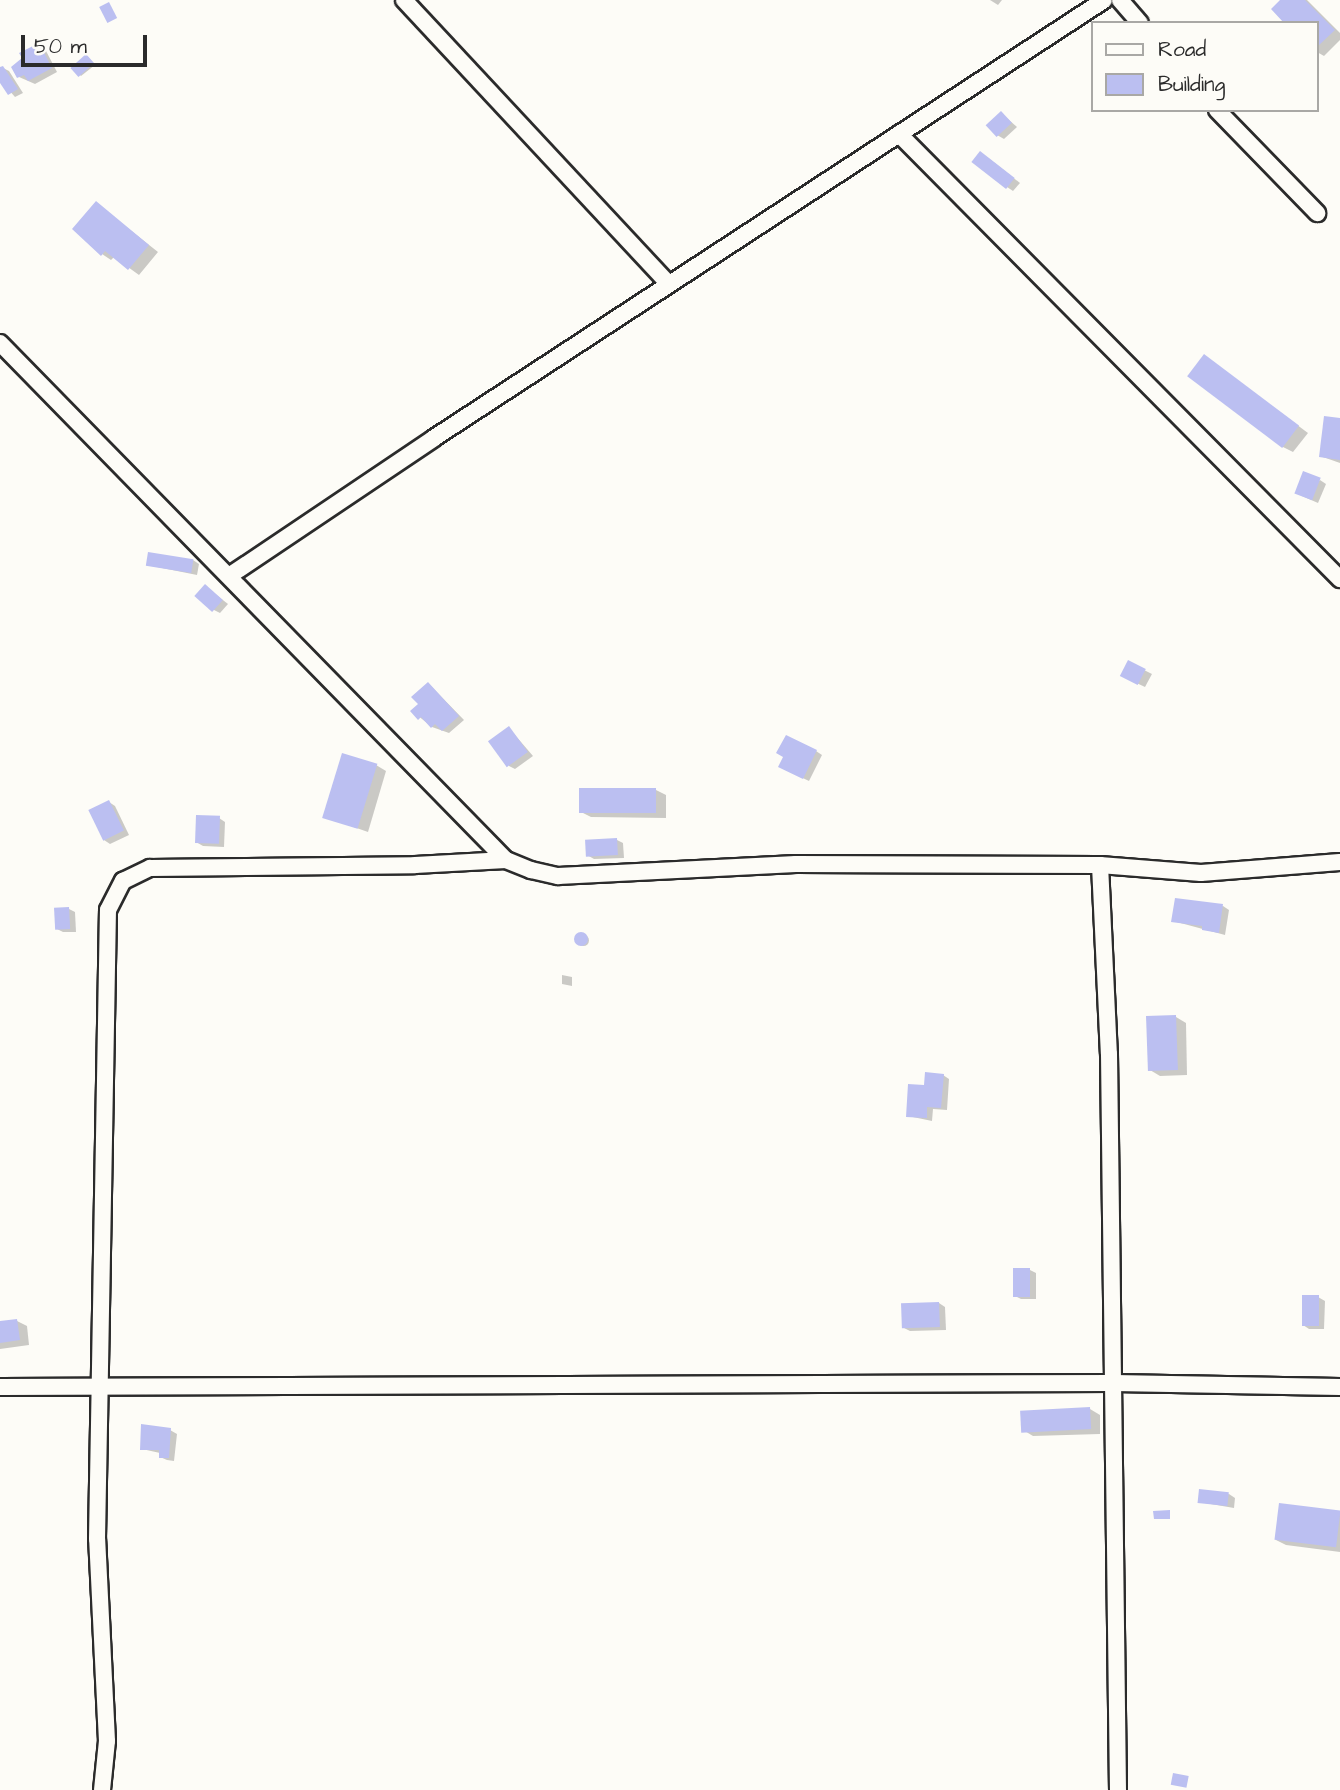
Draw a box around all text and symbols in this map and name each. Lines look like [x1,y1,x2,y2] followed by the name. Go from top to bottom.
[24,21,150,65] scale bar
[1092,21,1319,112] legend
[34,32,87,61] text: 50 m
[1158,35,1206,64] text: Road
[1158,70,1225,99] text: Building

